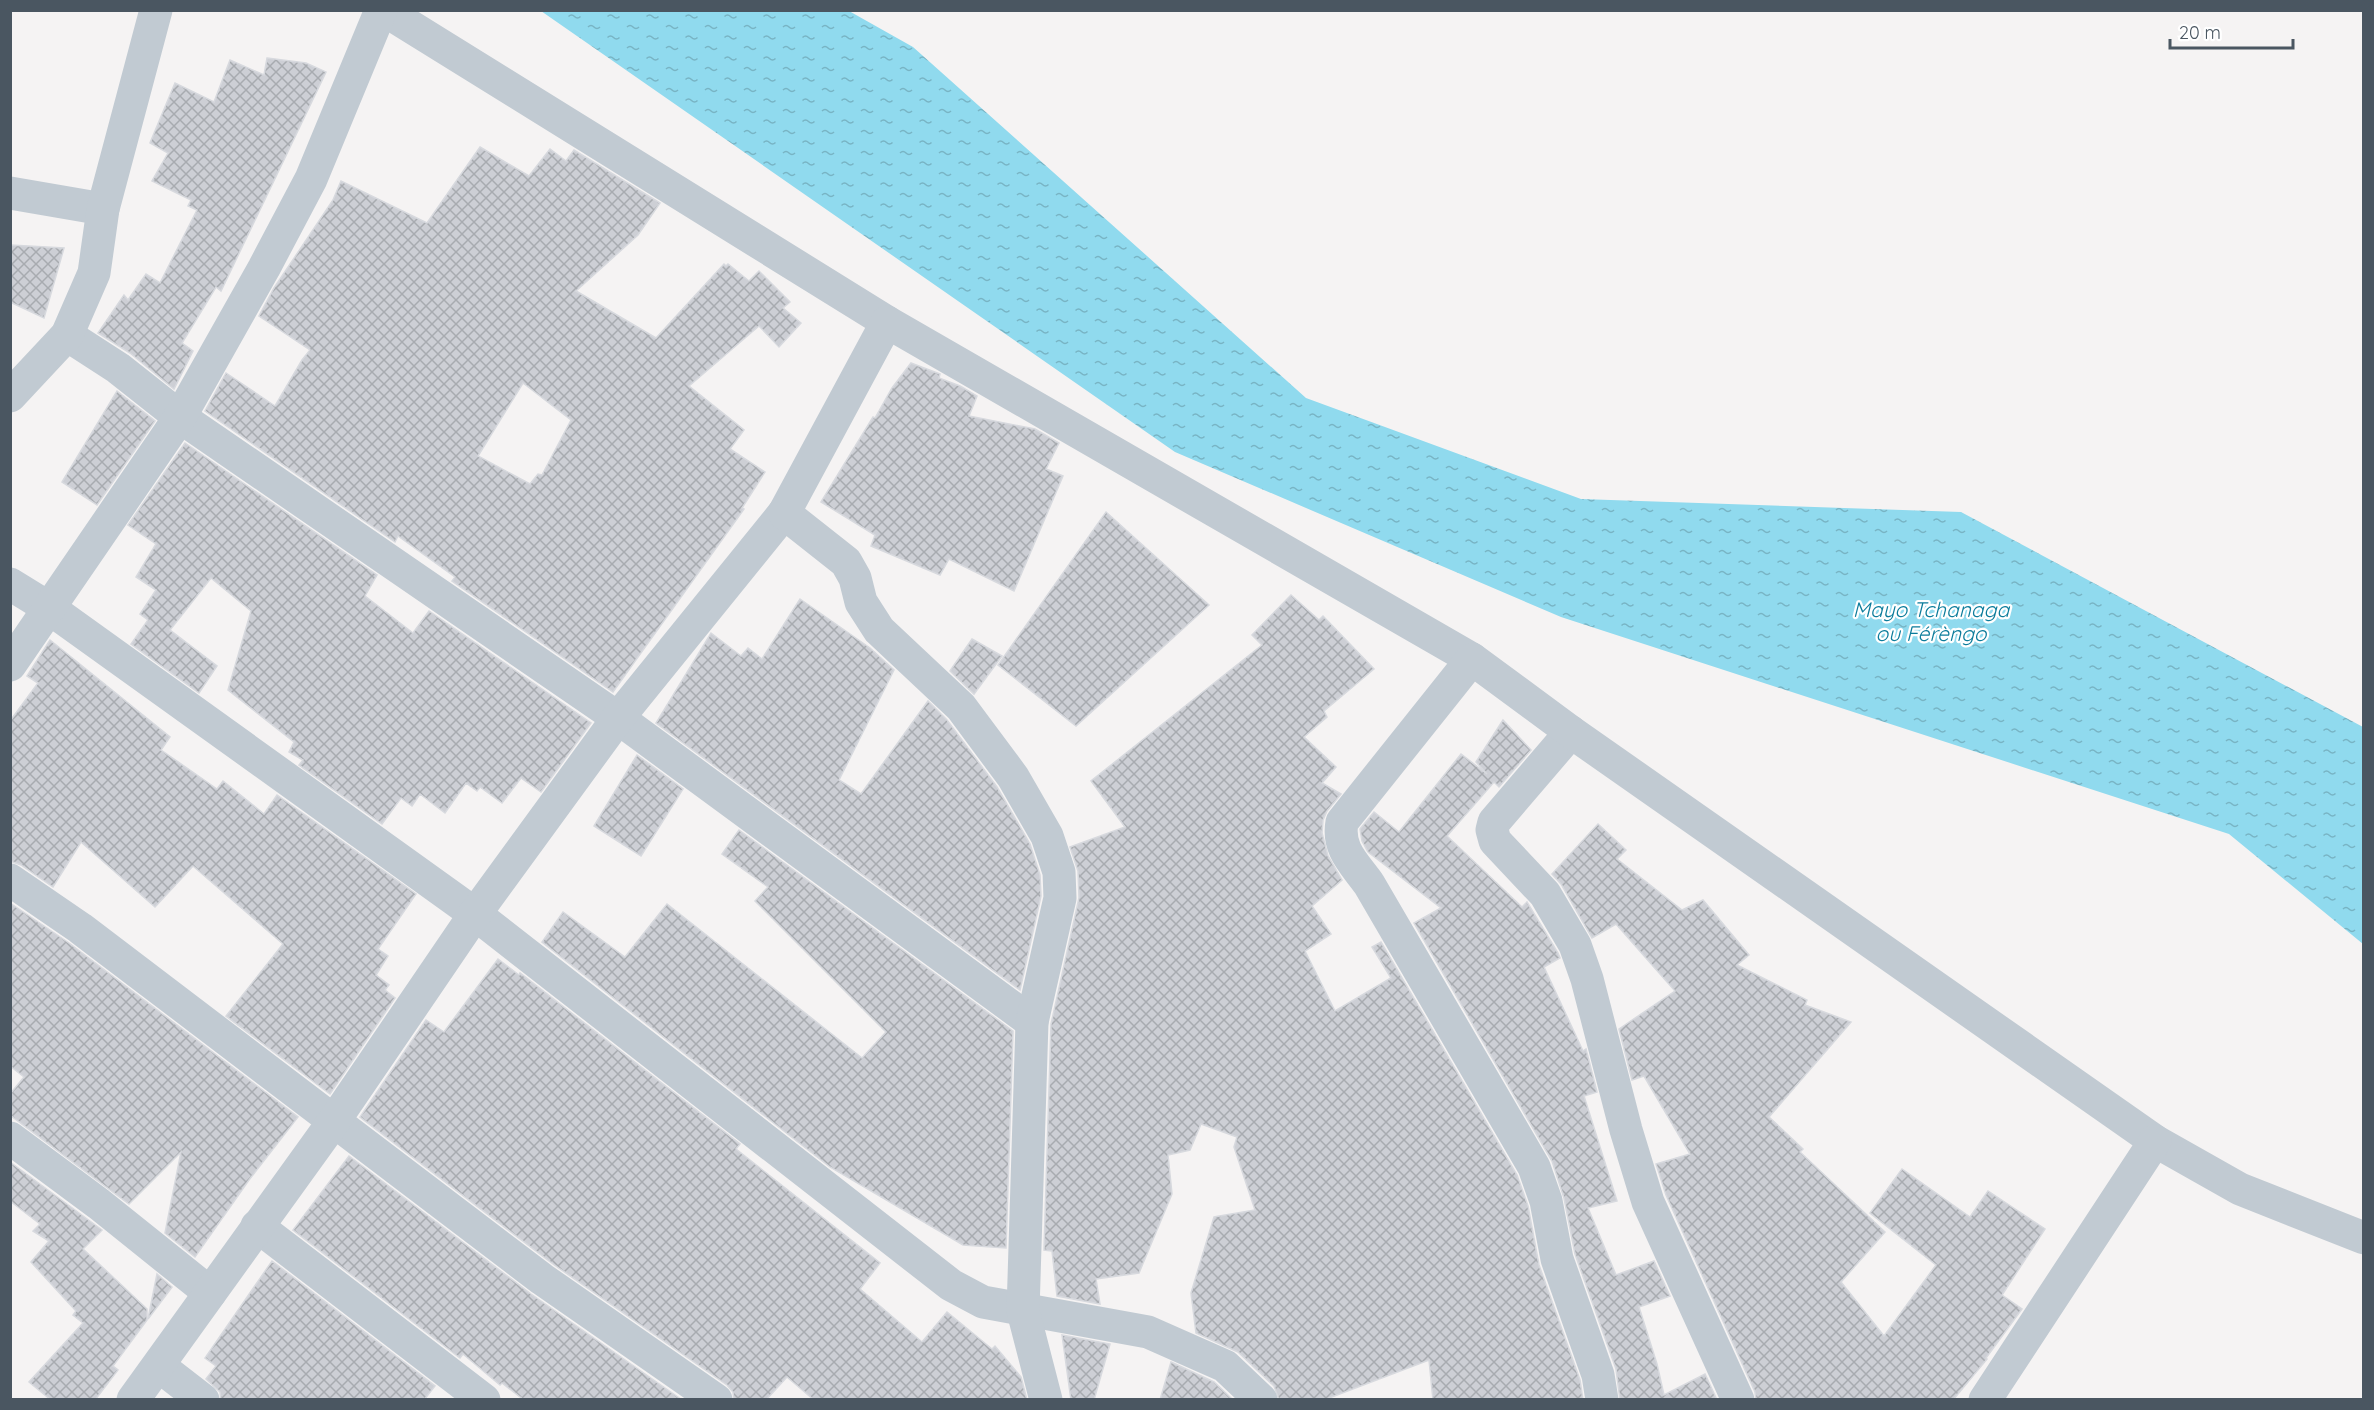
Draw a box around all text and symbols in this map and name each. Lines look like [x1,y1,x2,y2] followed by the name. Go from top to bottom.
[2170,12,2293,50] scale bar
[2179,21,2221,44] text: 20 m
[1853,596,2011,646] water label: Mayo Tchanaga ou Férèngo

